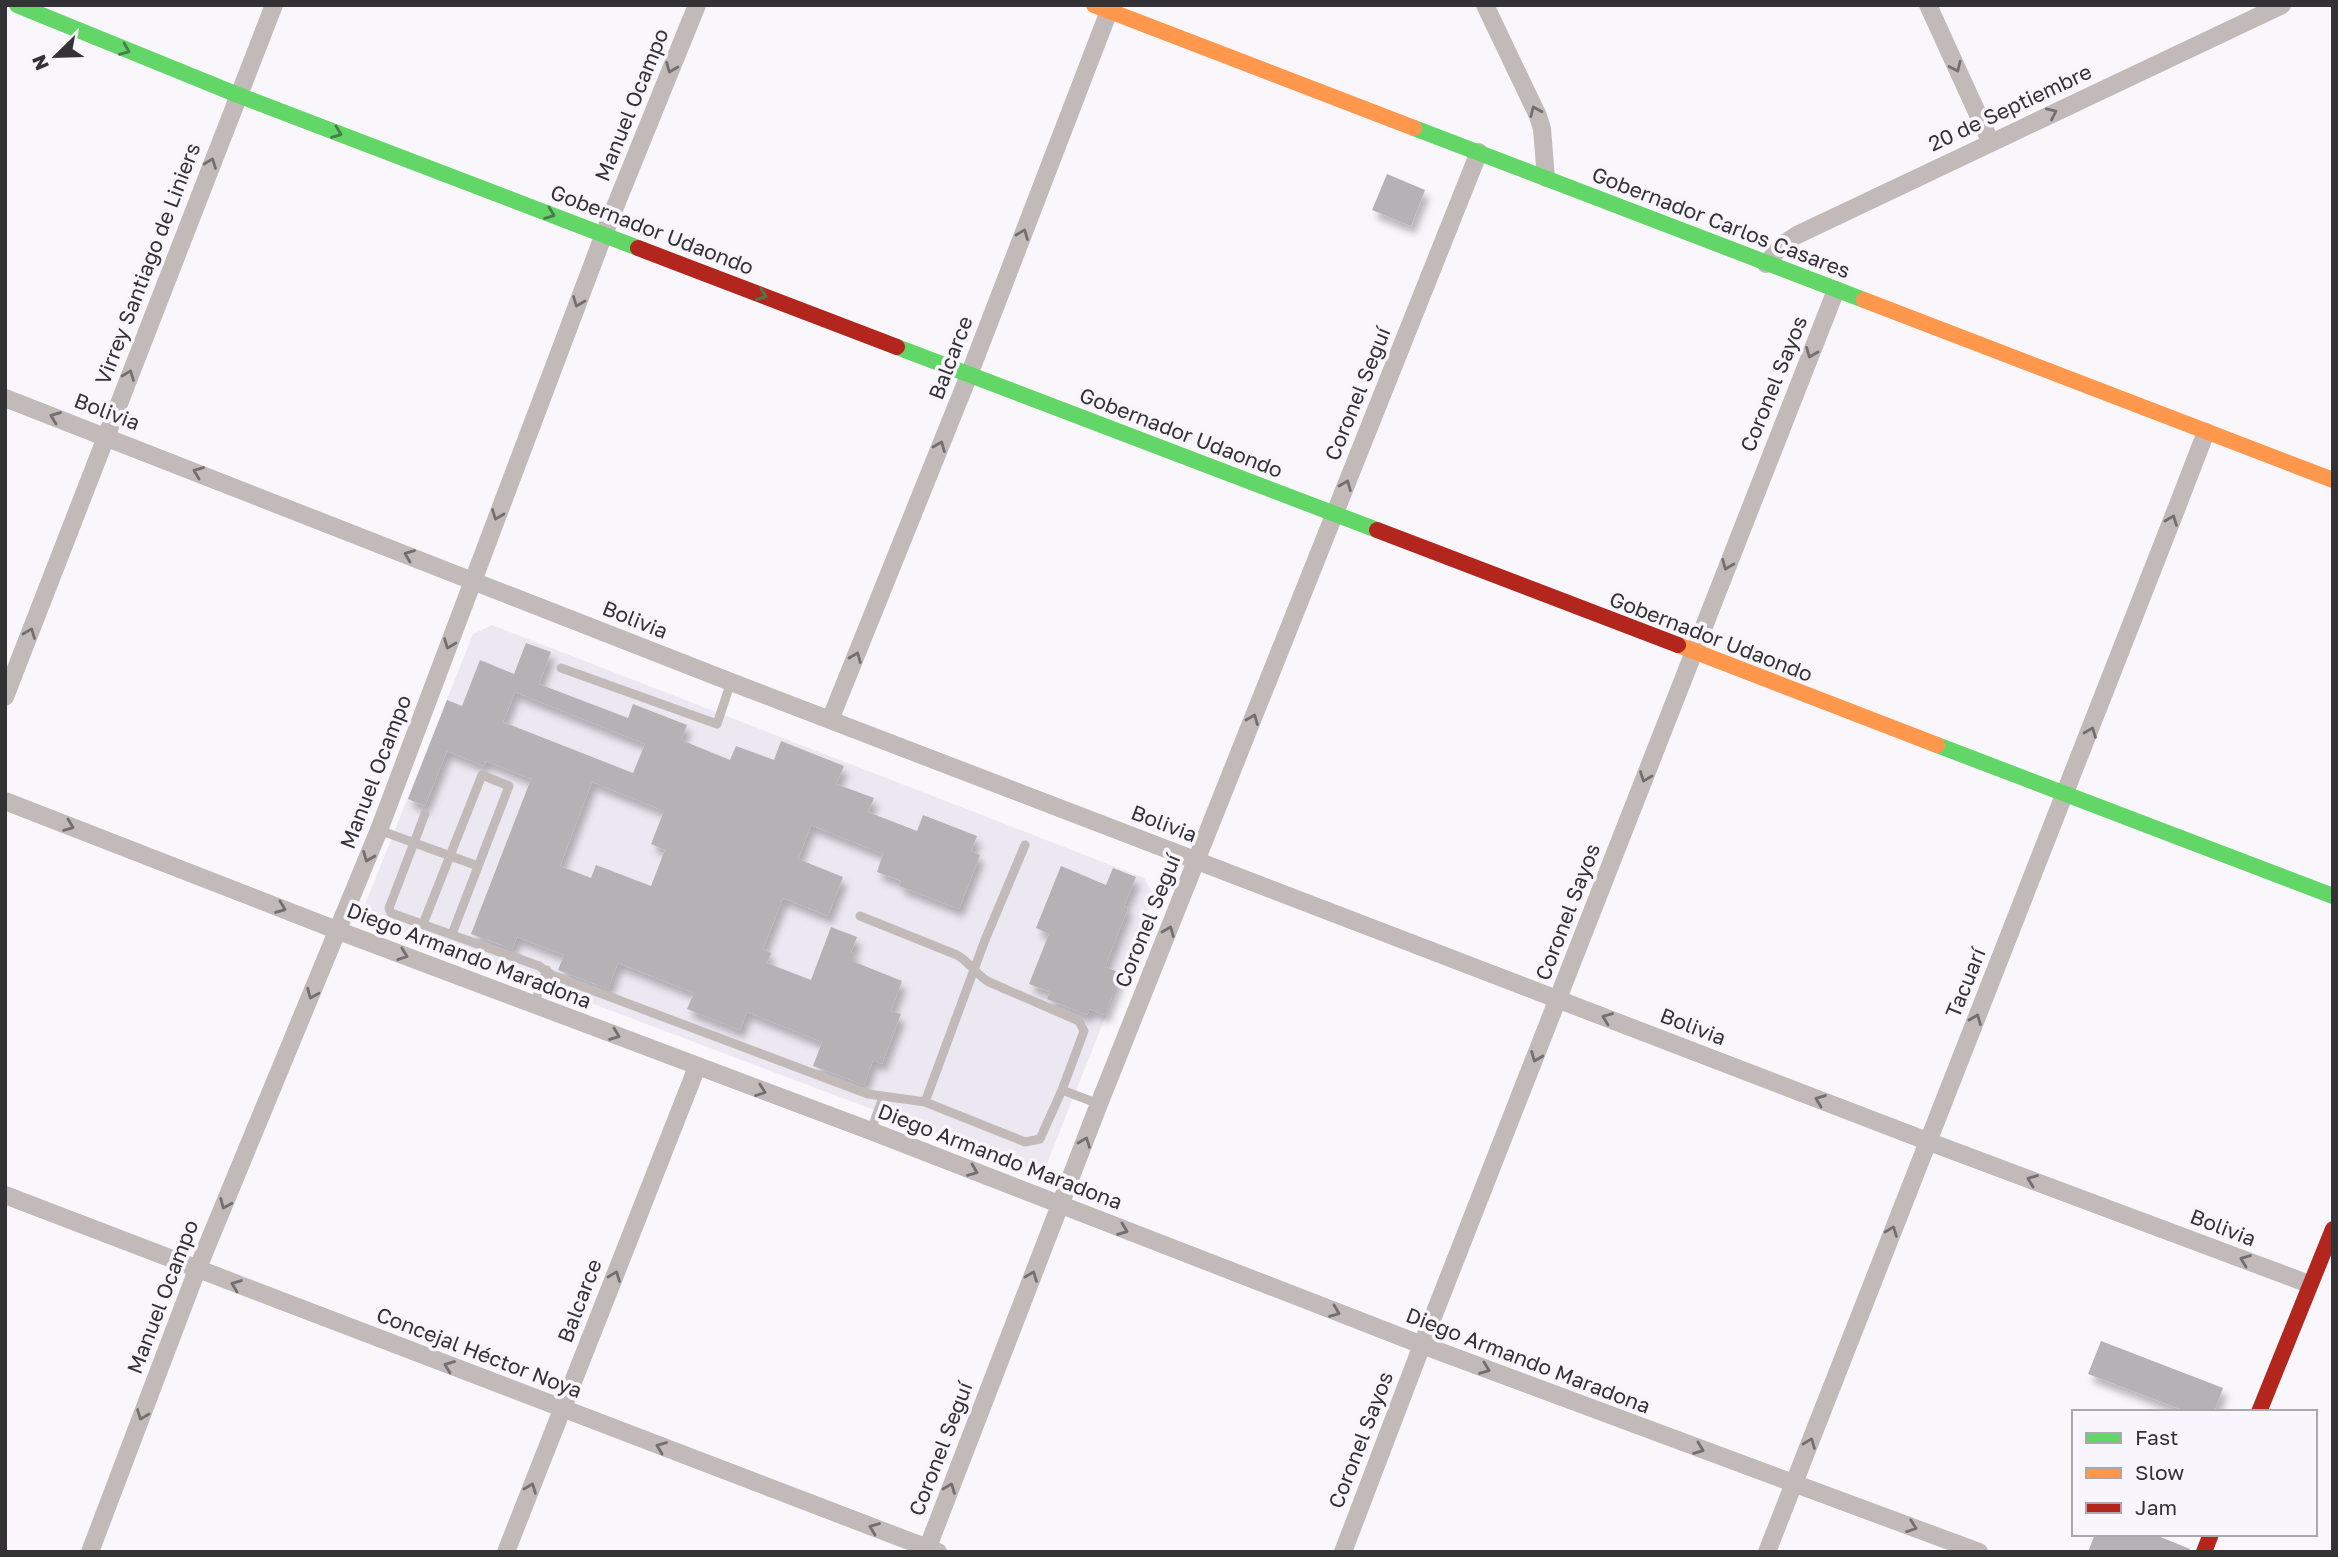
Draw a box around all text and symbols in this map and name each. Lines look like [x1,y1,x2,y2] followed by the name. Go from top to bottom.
[21,21,91,91] north arrow
[589,24,674,185] street label: Manuel Ocampo
[119,41,131,55] one-way arrow
[26,52,53,74] text: N
[1924,58,2095,156] street label: 20 de Septiembre
[1948,60,1962,72] one-way arrow
[666,62,680,74] one-way arrow
[1529,106,1543,118] one-way arrow
[2045,108,2058,122] one-way arrow
[331,125,343,139] one-way arrow
[89,139,205,388] street label: Virrey Santiago de Liniers
[203,158,217,170] one-way arrow
[1588,161,1854,283] street label: Gobernador Carlos Casares
[547,178,758,280] street label: Gobernador Udaondo
[543,205,555,219] one-way arrow
[1015,229,1029,241] one-way arrow
[756,287,768,301] one-way arrow
[572,296,586,308] one-way arrow
[922,312,978,403] street label: Balcarce
[1734,312,1812,455] street label: Coronel Sayos
[1319,322,1396,464] street label: Coronel Seguí
[1806,347,1820,359] one-way arrow
[121,370,135,382] one-way arrow
[1076,381,1287,483] street label: Gobernador Udaondo
[71,387,144,435] street label: Bolivia
[50,411,62,425] one-way arrow
[932,440,946,452] one-way arrow
[192,467,204,481] one-way arrow
[1337,479,1351,491] one-way arrow
[492,509,506,521] one-way arrow
[2164,515,2178,527] one-way arrow
[404,550,416,564] one-way arrow
[1722,558,1736,570] one-way arrow
[1606,585,1817,687] street label: Gobernador Udaondo
[599,594,672,644] street label: Bolivia
[21,628,35,640] one-way arrow
[443,638,457,650] one-way arrow
[847,652,861,664] one-way arrow
[334,691,416,852] street label: Manuel Ocampo
[1244,714,1258,726] one-way arrow
[2082,727,2096,739] one-way arrow
[1639,770,1653,782] one-way arrow
[1128,799,1201,847] street label: Bolivia
[62,817,74,831] one-way arrow
[1529,840,1605,984] street label: Coronel Sayos
[1109,849,1186,991] street label: Coronel Seguí
[363,850,377,862] one-way arrow
[343,896,595,1014] street label: Diego Armando Maradona
[274,900,286,914] one-way arrow
[1160,925,1174,937] one-way arrow
[1939,943,1991,1021] street label: Tacuarí
[396,946,408,960] one-way arrow
[307,987,321,999] one-way arrow
[1657,1002,1730,1050] street label: Bolivia
[1602,1013,1614,1027] one-way arrow
[1968,1014,1982,1026] one-way arrow
[609,1027,621,1041] one-way arrow
[1530,1051,1544,1063] one-way arrow
[754,1082,766,1096] one-way arrow
[1814,1094,1826,1108] one-way arrow
[874,1097,1126,1215] street label: Diego Armando Maradona
[1076,1136,1090,1148] one-way arrow
[967,1163,979,1177] one-way arrow
[2027,1175,2039,1189] one-way arrow
[219,1197,233,1209] one-way arrow
[2187,1203,2260,1251] street label: Bolivia
[121,1216,203,1377] street label: Manuel Ocampo
[1117,1222,1129,1236] one-way arrow
[1884,1225,1898,1237] one-way arrow
[551,1255,607,1346] street label: Balcarce
[2240,1255,2252,1269] one-way arrow
[1024,1270,1038,1282] one-way arrow
[606,1271,620,1283] one-way arrow
[231,1279,243,1293] one-way arrow
[373,1301,586,1403] street label: Concejal Héctor Noya
[1402,1301,1654,1419] street label: Diego Armando Maradona
[1329,1303,1341,1317] one-way arrow
[443,1360,455,1374] one-way arrow
[1479,1361,1491,1375] one-way arrow
[1322,1368,1398,1512] street label: Coronel Sayos
[903,1377,978,1519] street label: Coronel Seguí
[136,1409,150,1421] one-way arrow
[2072,1410,2317,1536] legend
[2135,1424,2178,1450] text: Fast
[1801,1437,1815,1449] one-way arrow
[656,1441,668,1455] one-way arrow
[1692,1441,1704,1455] one-way arrow
[2135,1459,2184,1485] text: Slow
[523,1483,537,1495] one-way arrow
[942,1483,956,1495] one-way arrow
[2135,1494,2177,1520] text: Jam
[1905,1519,1917,1533] one-way arrow
[869,1522,881,1536] one-way arrow

